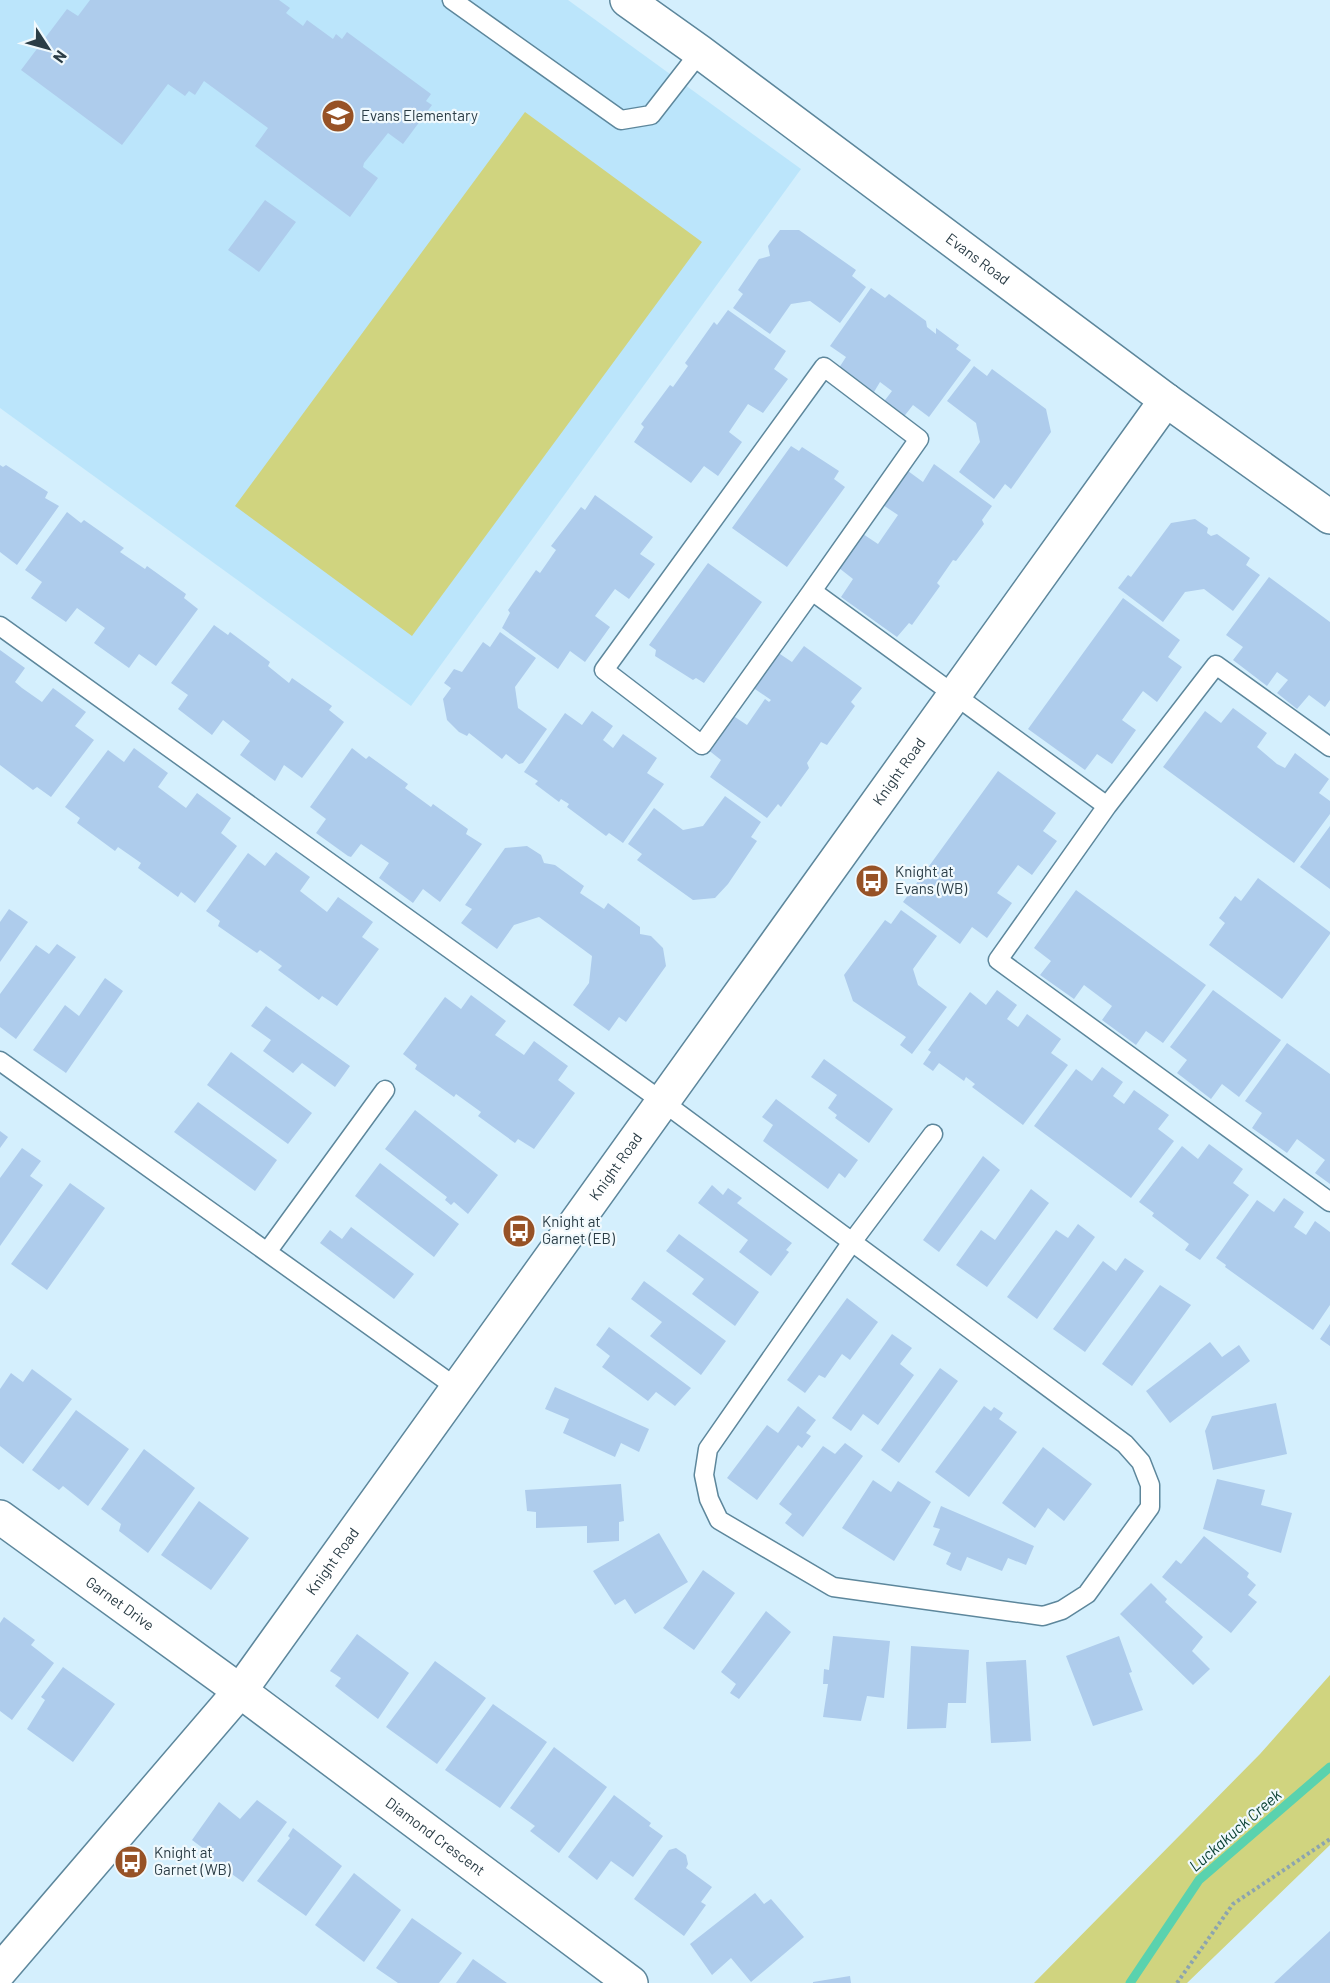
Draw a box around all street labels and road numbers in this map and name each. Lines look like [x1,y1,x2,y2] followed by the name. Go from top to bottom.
[943,229,1014,288] street label: Evans Road
[868,734,929,809] street label: Knight Road
[585,1129,646,1203] street label: Knight Road
[302,1524,362,1598] street label: Knight Road
[83,1572,158,1634] street label: Garnet Drive
[383,1793,489,1879] street label: Diamond Crescent

